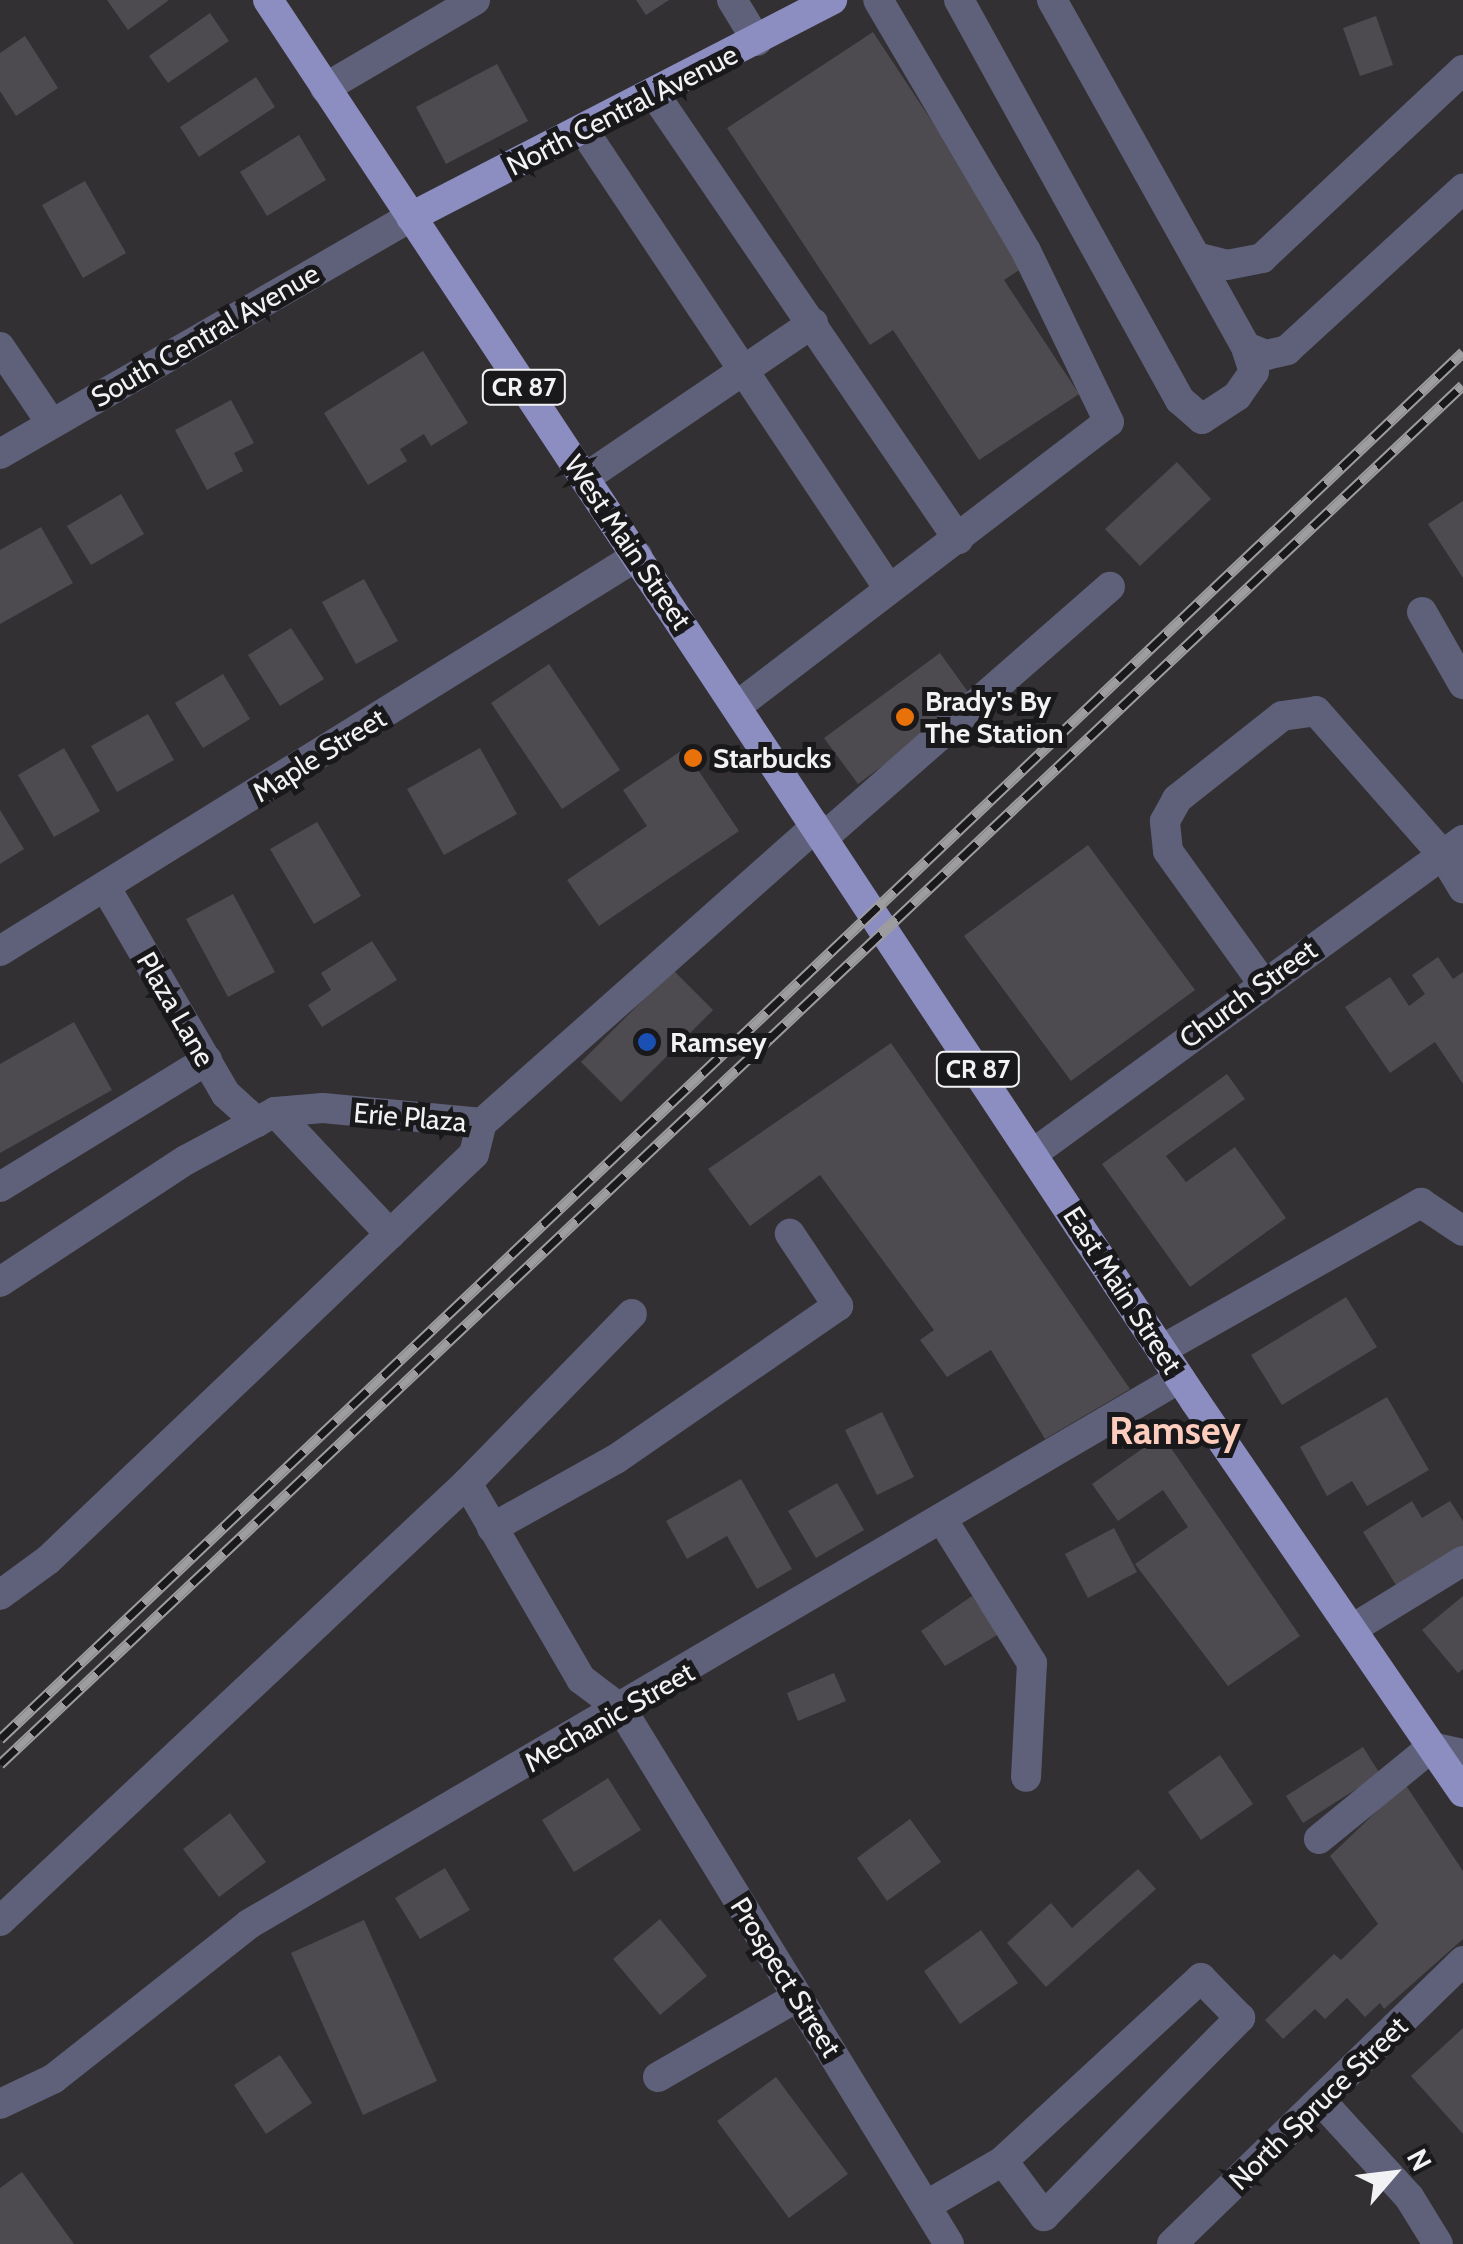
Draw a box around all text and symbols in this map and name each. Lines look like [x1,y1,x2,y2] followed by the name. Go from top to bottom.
[501,37,743,183] street label: North Central Avenue
[85,256,325,414] street label: South Central Avenue
[482,367,566,407] road number: CR 87
[557,448,699,636] street label: West Main Street
[925,684,1064,750] place label: Brady's By The Station
[246,701,392,809] street label: Maple Street
[894,706,916,728] marker: Brady's By The Station
[713,741,831,775] place label: Starbucks
[682,747,704,769] marker: Starbucks
[1173,933,1323,1055] street label: Church Street
[130,946,222,1072] street label: Plaza Lane
[670,1025,767,1059] place label: Ramsey
[634,1029,660,1055] marker: Ramsey
[936,1049,1020,1089] road number: CR 87
[352,1095,468,1139] street label: Erie Plaza
[1057,1200,1189,1380] street label: East Main Street
[1109,1408,1241,1454] district label: Ramsey
[518,1655,700,1779] street label: Mechanic Street
[724,1891,848,2063] street label: Prospect Street
[1222,2009,1414,2197] street label: North Spruce Street
[1343,2124,1443,2224] north arrow
[1400,2143,1439,2177] text: N

